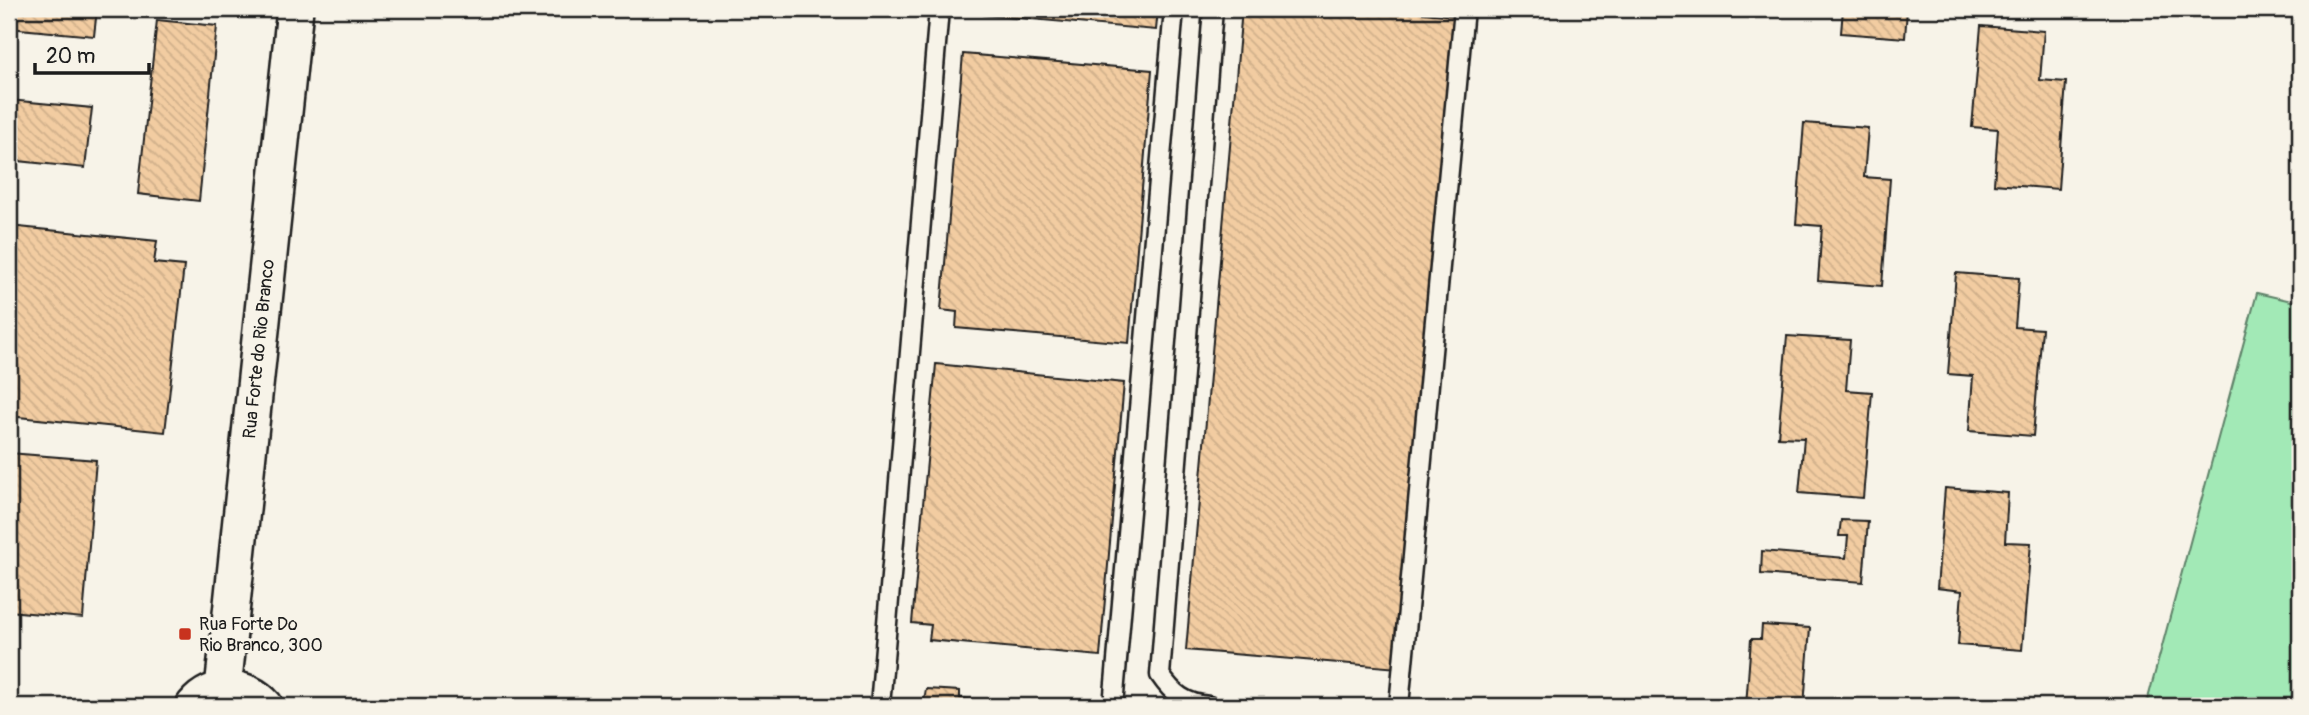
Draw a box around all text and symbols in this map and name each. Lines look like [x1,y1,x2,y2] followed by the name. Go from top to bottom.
[35,32,149,76] scale bar
[46,43,95,70] text: 20 m
[238,258,280,440] street label: Rua Forte do Rio Branco
[199,613,323,657] place label: Rua Forte Do Rio Branco, 300
[177,626,193,642] marker: Rua Forte Do Rio Branco, 300

